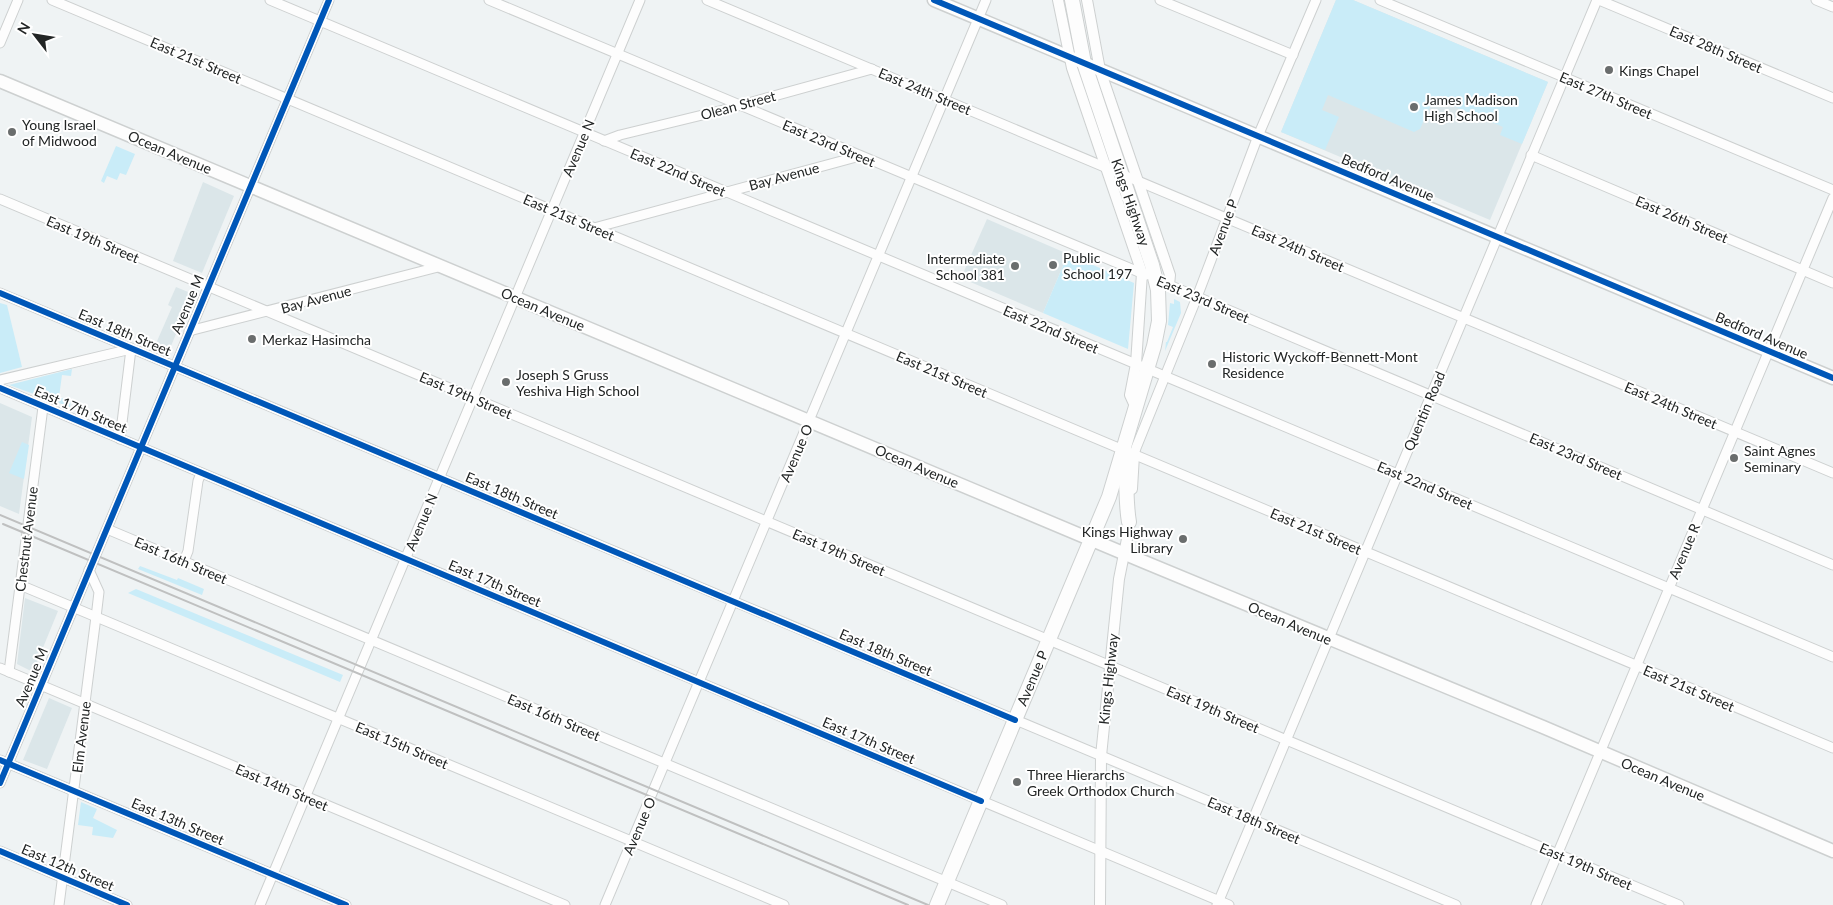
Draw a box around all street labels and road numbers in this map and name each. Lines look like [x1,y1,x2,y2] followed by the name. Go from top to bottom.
[1667,22,1765,76] street label: East 28th Street
[148,33,244,87] street label: East 21st Street
[876,64,974,118] street label: East 24th Street
[1557,68,1655,122] street label: East 27th Street
[699,87,777,123] street label: Olean Street
[780,116,878,170] street label: East 23rd Street
[558,117,598,179] street label: Avenue N
[126,127,214,177] street label: Ocean Avenue
[628,144,728,200] street label: East 22nd Street
[1339,150,1437,204] street label: Bedford Avenue
[1108,156,1154,249] street label: Kings Highway
[747,158,821,194] street label: Bay Avenue
[521,190,617,244] street label: East 21st Street
[1633,192,1731,246] street label: East 26th Street
[1205,197,1241,257] street label: Avenue P
[44,212,142,266] street label: East 19th Street
[1249,221,1347,275] street label: East 24th Street
[167,272,207,336] street label: Avenue M
[1154,272,1252,326] street label: East 23rd Street
[279,281,353,317] street label: Bay Avenue
[499,284,587,334] street label: Ocean Avenue
[1001,301,1101,357] street label: East 22nd Street
[76,305,174,359] street label: East 18th Street
[1713,308,1811,362] street label: Bedford Avenue
[894,347,990,401] street label: East 21st Street
[417,368,515,422] street label: East 19th Street
[1400,369,1448,453] street label: Quentin Road
[1622,378,1720,432] street label: East 24th Street
[32,382,130,436] street label: East 17th Street
[776,422,816,484] street label: Avenue O
[1527,429,1625,483] street label: East 23rd Street
[873,441,961,491] street label: Ocean Avenue
[1375,457,1475,513] street label: East 22nd Street
[463,468,561,522] street label: East 18th Street
[11,485,41,593] street label: Chestnut Avenue
[401,491,441,553] street label: Avenue N
[1268,504,1364,558] street label: East 21st Street
[1665,520,1703,581] street label: Avenue R
[790,525,888,579] street label: East 19th Street
[132,533,230,587] street label: East 16th Street
[446,556,544,610] street label: East 17th Street
[1246,598,1334,648] street label: Ocean Avenue
[837,625,935,679] street label: East 18th Street
[1095,632,1121,725] street label: Kings Highway
[11,645,51,709] street label: Avenue M
[1013,648,1051,708] street label: Avenue P
[1641,661,1737,715] street label: East 21st Street
[1164,682,1262,736] street label: East 19th Street
[505,690,603,744] street label: East 16th Street
[68,700,94,774] street label: Elm Avenue
[820,713,918,767] street label: East 17th Street
[353,718,451,772] street label: East 15th Street
[1619,754,1707,804] street label: Ocean Avenue
[233,760,331,814] street label: East 14th Street
[1205,793,1303,847] street label: East 18th Street
[129,794,227,848] street label: East 13th Street
[619,795,659,857] street label: Avenue O
[1537,839,1635,893] street label: East 19th Street
[19,840,117,894] street label: East 12th Street

